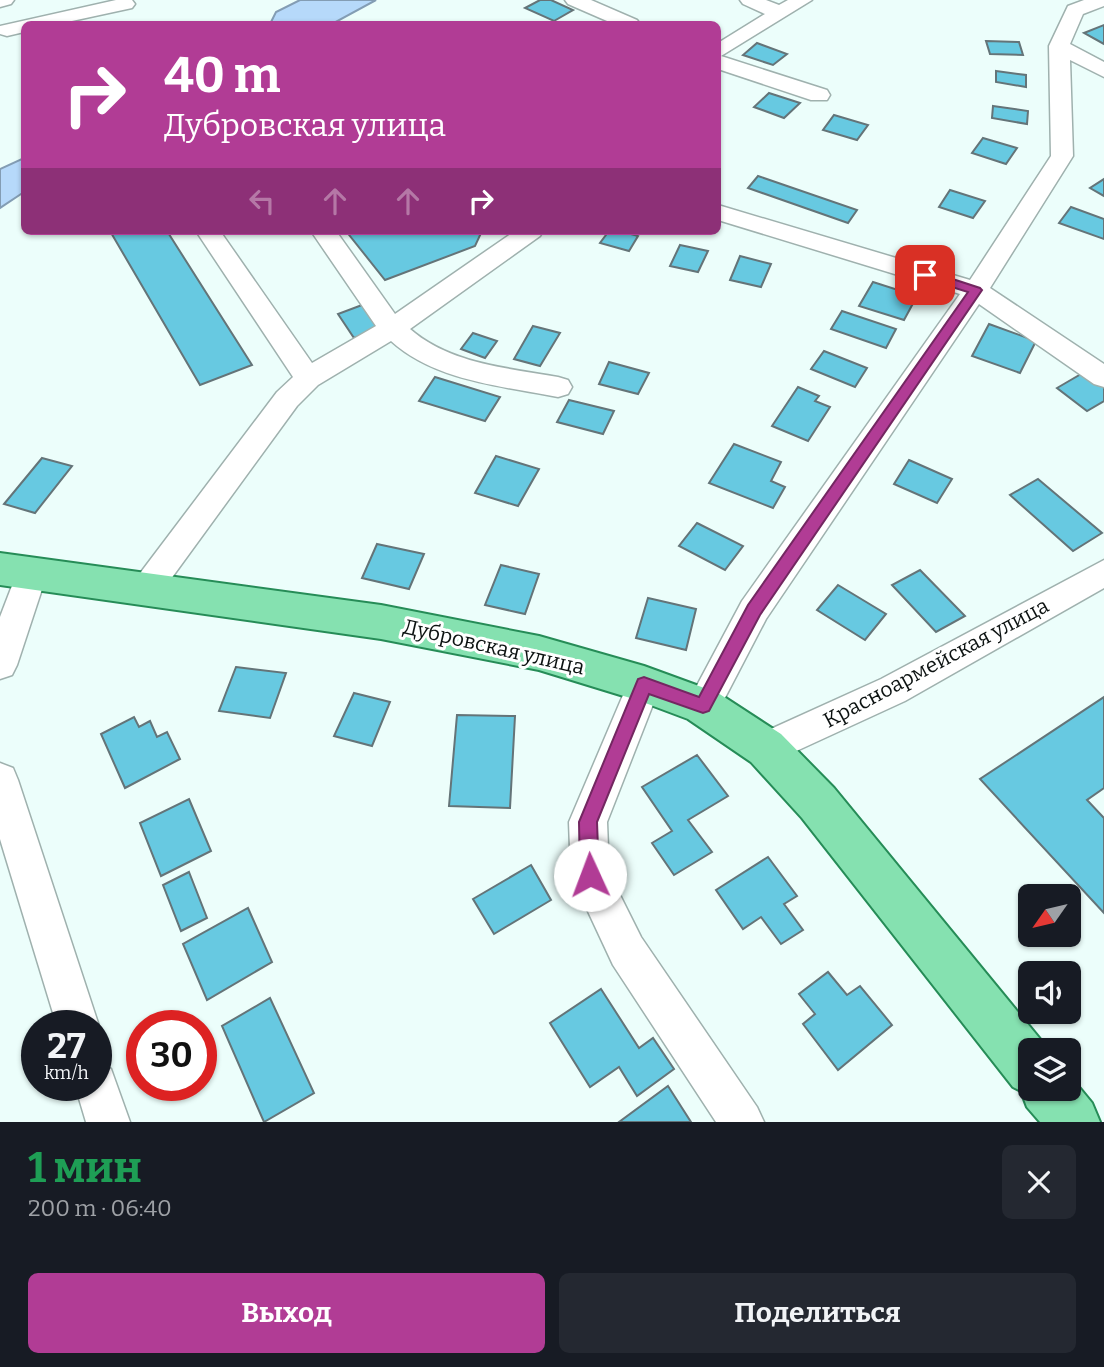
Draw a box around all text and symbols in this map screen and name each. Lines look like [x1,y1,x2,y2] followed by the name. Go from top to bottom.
[164,46,281,105] text: 40 m
[49,49,140,140] icon: right
[164,106,446,144] text: Дубровская улица
[243,182,281,220] icon: left
[316,182,354,220] icon: ahead
[389,182,427,220] icon: ahead
[462,182,500,220] icon: right
[895,245,955,305] pin
[906,256,944,294] icon: arrive
[819,592,1054,734] street label: Красноармейская улица
[401,614,588,681] street label: Дубровская улица
[553,838,627,912] position arrow
[1018,884,1082,947] north arrow
[1018,884,1081,1101] map controls
[1018,961,1081,1024] button: sound
[126,1010,217,1101] speed limit sign: 30
[47,1025,86,1067] text: 27
[1018,1038,1081,1101] button: layers
[44,1062,89,1084] text: km/h
[28,1143,142,1193] text: 1 мин
[1002,1145,1076,1219] button: close
[28,1194,172,1222] text: 200 m · 06:40
[28,1273,545,1353] button: Выход
[559,1273,1076,1353] button: Поделиться

